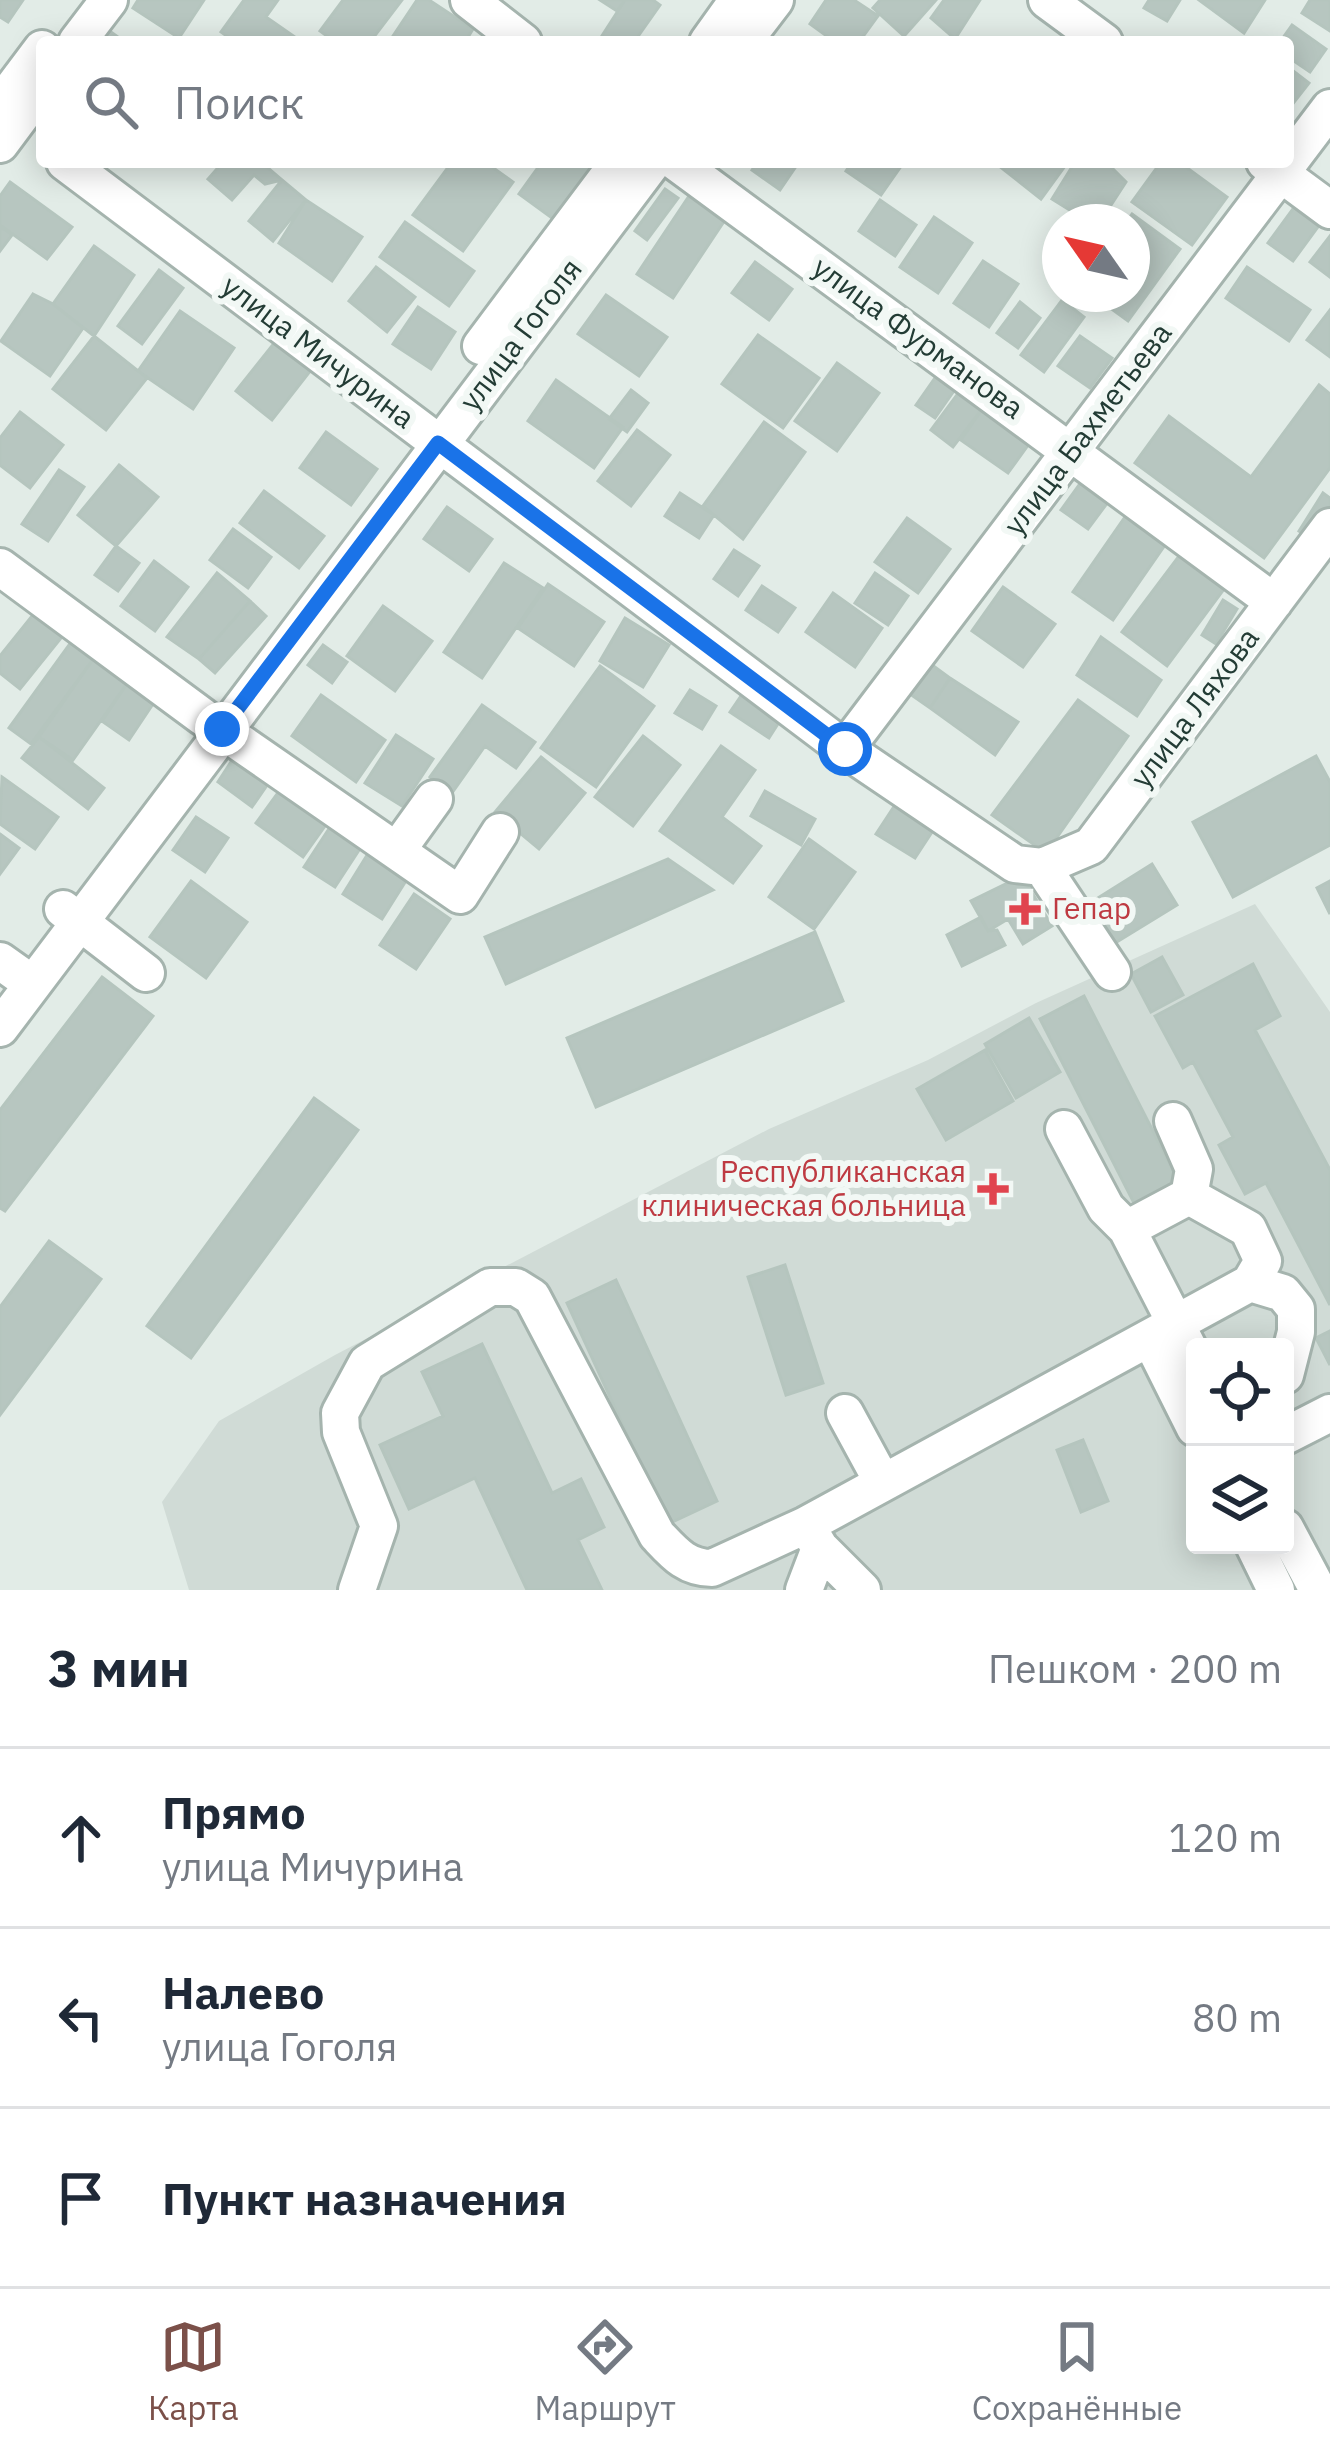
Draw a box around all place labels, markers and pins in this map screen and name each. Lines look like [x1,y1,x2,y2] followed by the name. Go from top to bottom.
[1052,888,1131,927] place label: Гепар
[1009,893,1041,925] marker: Гепар
[641,1151,966,1224] place label: Республиканская клиническая больница
[977,1173,1009,1205] marker: Республиканская клиническая больница

